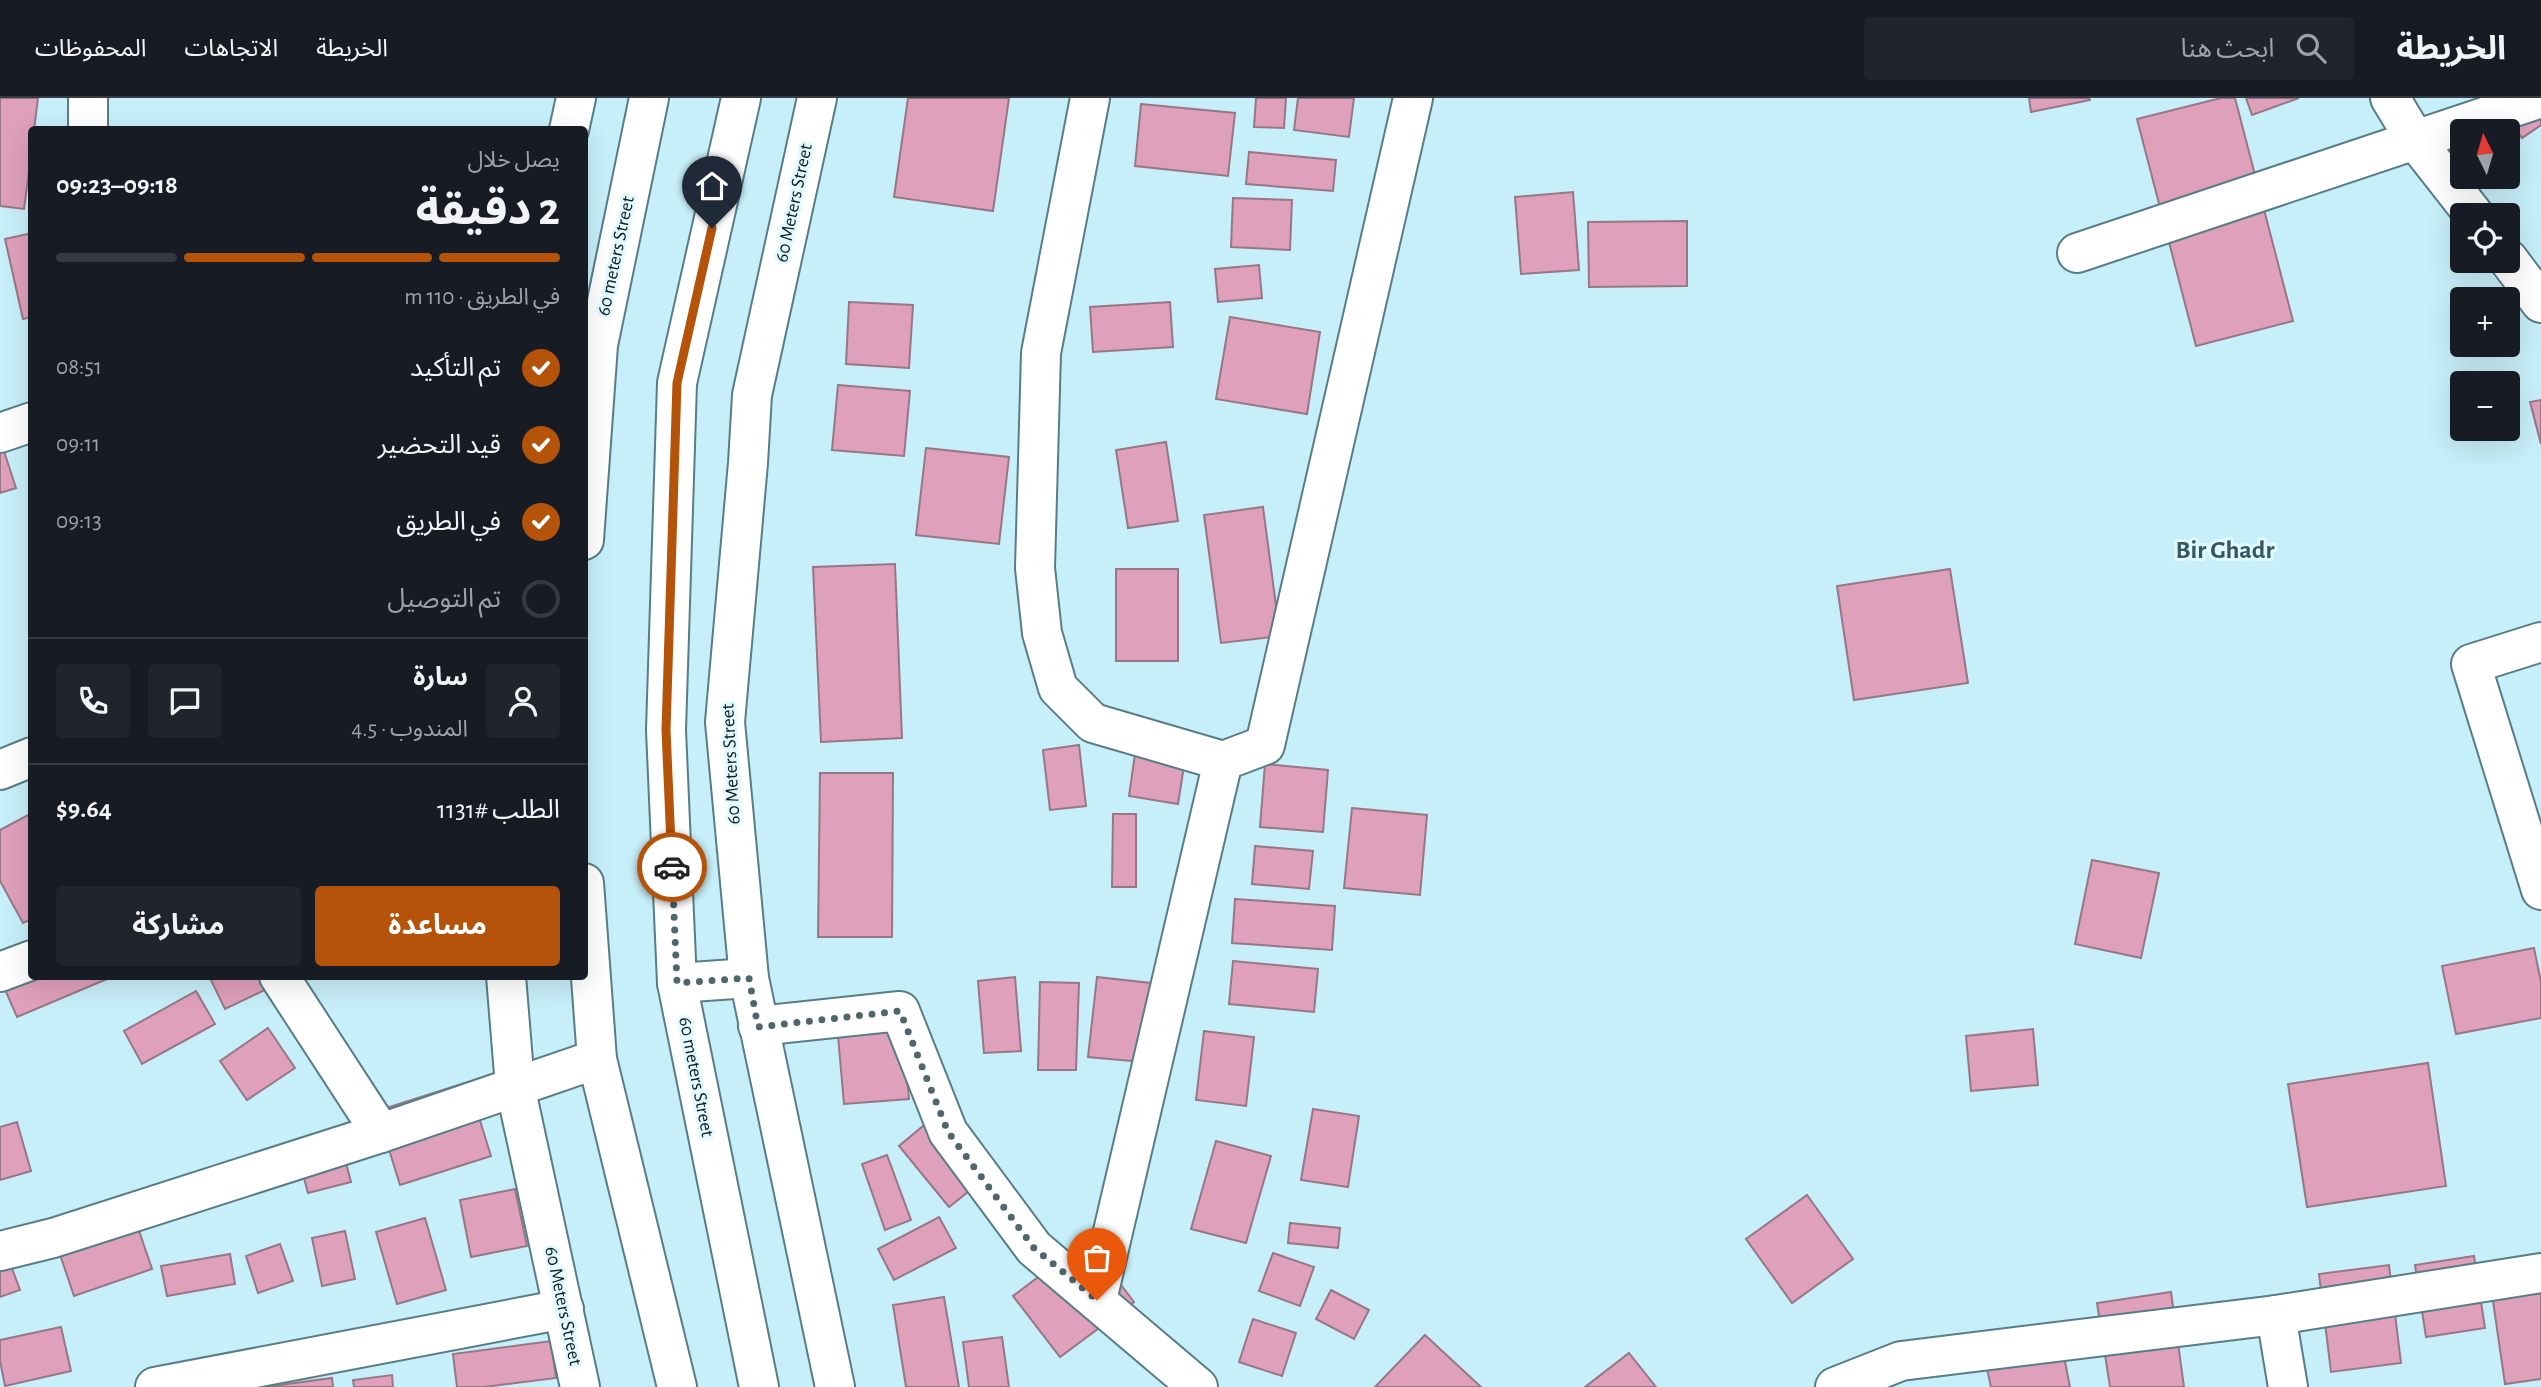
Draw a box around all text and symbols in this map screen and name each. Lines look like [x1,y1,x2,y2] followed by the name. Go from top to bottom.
[1864,17,2354,80] search box
[2292,29,2330,67] icon: search
[2396,33,2506,66] text: الخريطة
[2181,36,2274,62] text: ابحث هنا
[35,37,146,61] text: المحفوظات
[184,37,278,61] text: الاتجاهات
[316,37,388,61] text: الخريطة
[2450,119,2520,189] north arrow
[2450,119,2520,441] map controls
[772,142,816,264] street label: 60 Meters Street
[467,149,560,172] text: يصل خلال
[682,156,742,228] pin
[693,167,731,205] icon: home
[56,172,178,198] text: 09:18–09:23
[416,187,560,233] text: 2 دقيقة
[594,195,638,317] street label: 60 meters Street
[2450,203,2520,273] button: locate
[404,286,560,309] text: في الطريق · 110 m
[2450,287,2520,357] button: +
[522,349,560,387] icon: check
[410,355,501,381] text: تم التأكيد
[56,356,102,379] text: 08:51
[2450,371,2520,441] button: −
[522,426,560,464] icon: check
[378,432,501,458] text: قيد التحضير
[56,433,100,456] text: 09:11
[522,503,560,541] icon: check
[396,509,501,535] text: في الطريق
[56,510,102,533] text: 09:13
[2175,537,2275,563] district label: Bir Ghadr
[387,586,501,612] text: تم التوصيل
[56,664,130,738] button: phone
[148,664,222,738] button: chat
[413,664,468,690] text: سارة
[486,664,560,738] button: person
[718,703,744,825] street label: 60 Meters Street
[351,718,468,741] text: المندوب · 4.5
[56,796,112,822] text: $9.64
[437,797,560,823] text: الطلب #1131
[637,832,707,902] courier
[653,848,691,886] icon: car
[56,886,301,966] button: مشاركة
[315,886,560,966] button: مساعدة
[675,1015,717,1139] street label: 60 meters Street
[1067,1228,1127,1300] pin
[1078,1239,1116,1277] icon: bag
[541,1245,585,1367] street label: 60 Meters Street

